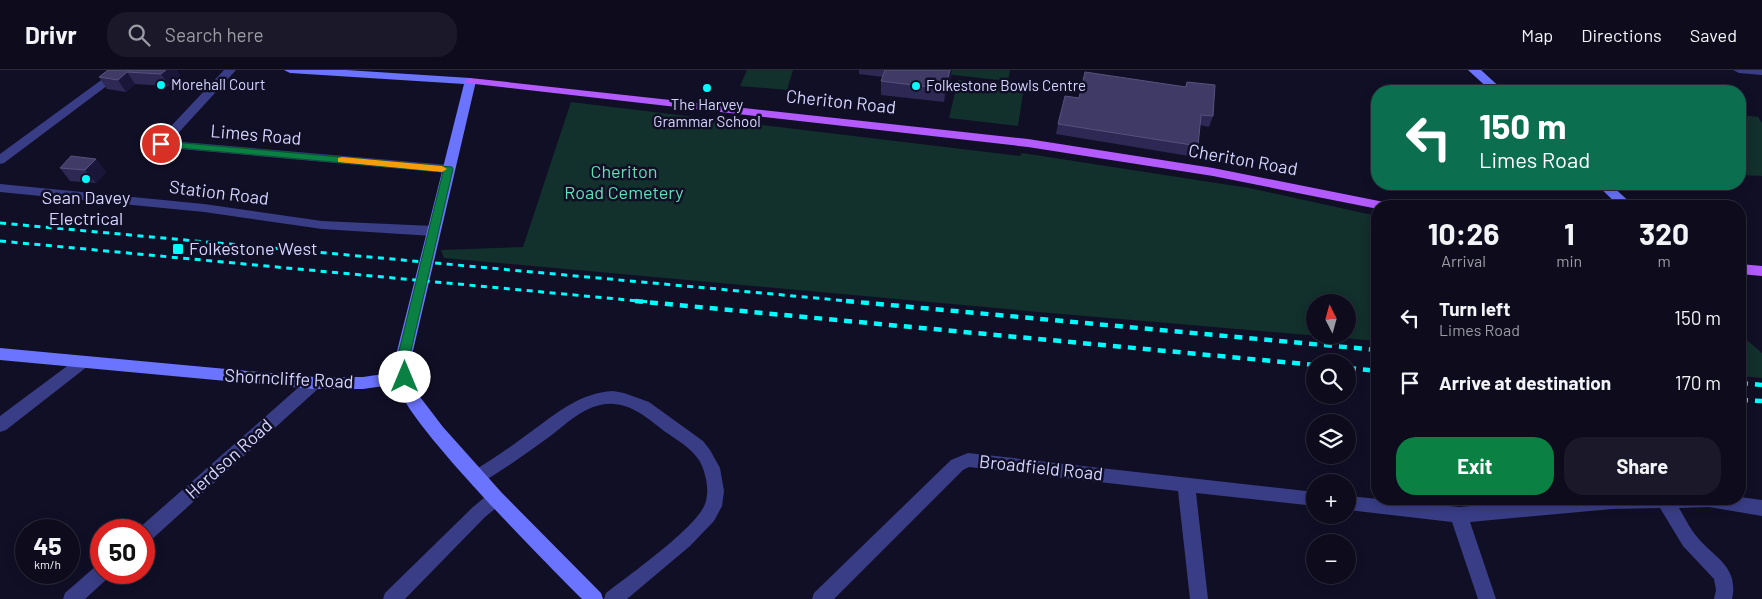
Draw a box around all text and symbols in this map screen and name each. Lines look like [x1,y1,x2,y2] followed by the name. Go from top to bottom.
[107,12,457,57] search box
[25,20,77,49] text: Drivr
[125,21,153,49] icon: search
[165,23,264,46] text: Search here
[1521,24,1553,46] text: Map
[1581,24,1662,46] text: Directions
[1690,24,1737,46] text: Saved
[171,75,265,93] place label: Morehall Court
[926,76,1086,94] place label: Folkestone Bowls Centre
[155,79,167,91] marker: Morehall Court
[910,80,922,92] marker: Folkestone Bowls Centre
[701,82,713,94] marker: The Harvey Grammar School
[785,84,897,118] street label: Cheriton Road
[653,95,761,130] place label: The Harvey Grammar School
[1479,104,1566,146] text: 150 m
[1396,105,1461,170] icon: left
[210,119,302,149] street label: Limes Road
[140,123,182,165] pin
[147,130,175,158] icon: arrive
[1187,139,1299,179] street label: Cheriton Road
[1479,146,1590,172] text: Limes Road
[564,160,684,203] park label: Cheriton Road Cemetery
[80,173,92,185] marker: Sean Davey Electrical
[168,175,270,209] street label: Station Road
[42,186,130,229] place label: Sean Davey Electrical
[1428,215,1499,251] text: 10:26
[1564,215,1575,251] text: 1
[1639,215,1689,251] text: 320
[189,237,318,259] place label: Folkestone West
[171,242,185,256] marker: Folkestone West
[1441,251,1486,270] text: Arrival
[1556,251,1582,270] text: min
[1657,251,1671,270] text: m
[1306,294,1356,344] north arrow
[1306,294,1356,584] map controls
[1439,297,1510,320] text: Turn left
[1396,304,1424,332] icon: left
[1674,306,1721,329] text: 150 m
[1439,320,1520,339] text: Limes Road
[378,350,430,402] position arrow
[1306,354,1356,404] button: search
[224,364,354,392] street label: Shorncliffe Road
[1396,369,1424,397] icon: arrive
[1439,371,1611,394] text: Arrive at destination
[1675,371,1721,394] text: 170 m
[180,414,276,503] street label: Herdson Road
[1306,414,1356,464] button: layers
[1396,437,1554,495] button: Exit
[1564,437,1721,495] button: Share
[978,450,1104,484] street label: Broadfield Road
[1306,474,1356,524] button: +
[90,519,155,584] speed limit sign: 50
[33,530,62,560] text: 45
[1306,534,1356,584] button: −
[34,557,61,571] text: km/h

